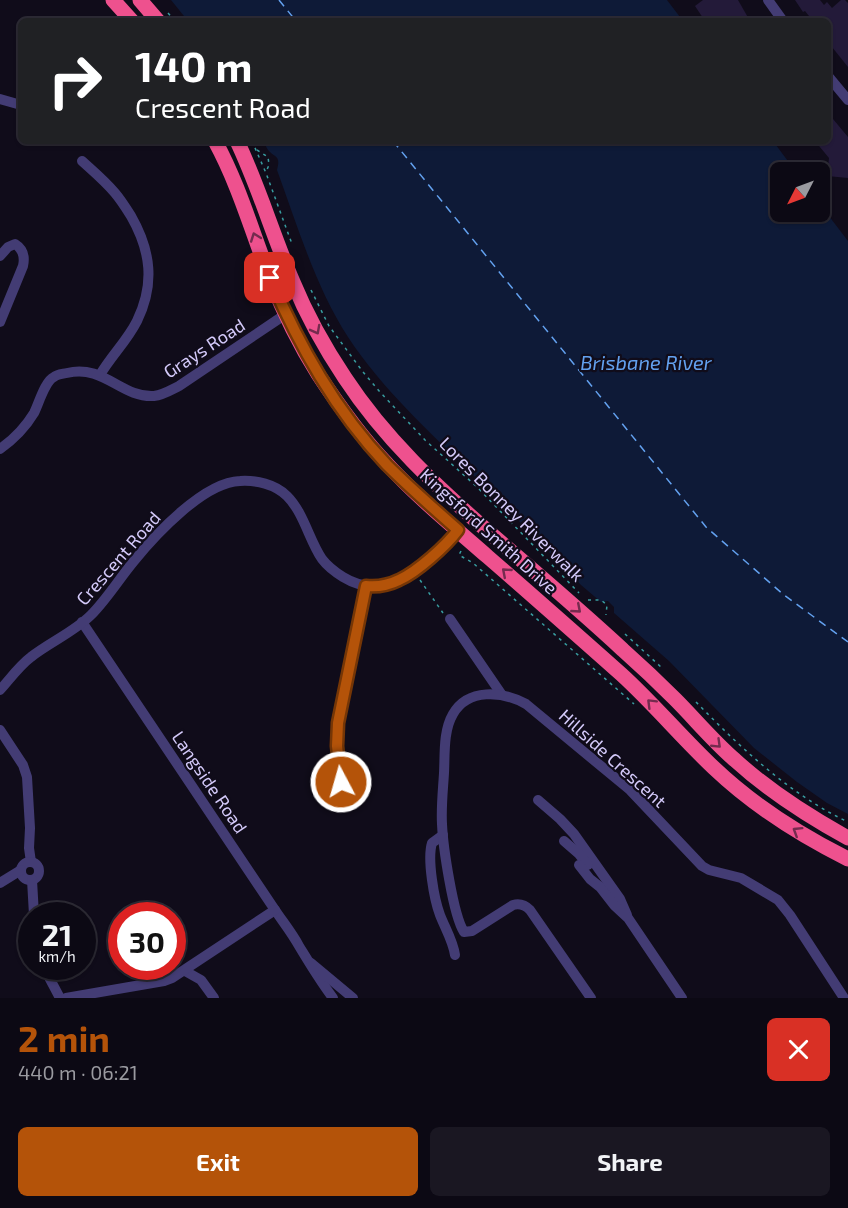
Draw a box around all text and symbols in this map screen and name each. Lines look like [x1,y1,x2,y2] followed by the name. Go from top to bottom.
[135,40,252,90] text: 140 m
[36,42,114,120] icon: right
[135,91,311,123] text: Crescent Road
[770,162,830,222] north arrow
[770,162,830,222] map controls
[250,232,263,243] one-way arrow
[244,252,295,303] pin
[253,261,286,294] icon: arrive
[159,314,249,382] street label: Grays Road
[309,324,320,335] one-way arrow
[580,350,713,374] water label: Brisbane River
[435,432,589,586] street label: Lores Bonney Riverwalk
[416,463,562,599] street label: Kingsford Smith Drive
[71,507,165,609] street label: Crescent Road
[502,568,513,579] one-way arrow
[570,602,581,613] one-way arrow
[648,699,659,710] one-way arrow
[555,704,671,812] street label: Hillside Crescent
[168,727,252,837] street label: Langside Road
[710,736,721,747] one-way arrow
[309,750,373,814] position arrow
[793,827,803,839] one-way arrow
[108,902,186,980] speed limit sign: 30
[42,916,72,952] text: 21
[38,947,76,965] text: km/h
[18,1016,110,1059] text: 2 min
[767,1018,830,1081] button: close
[18,1060,138,1084] text: 440 m · 06:21
[18,1127,418,1196] button: Exit
[430,1127,830,1196] button: Share

